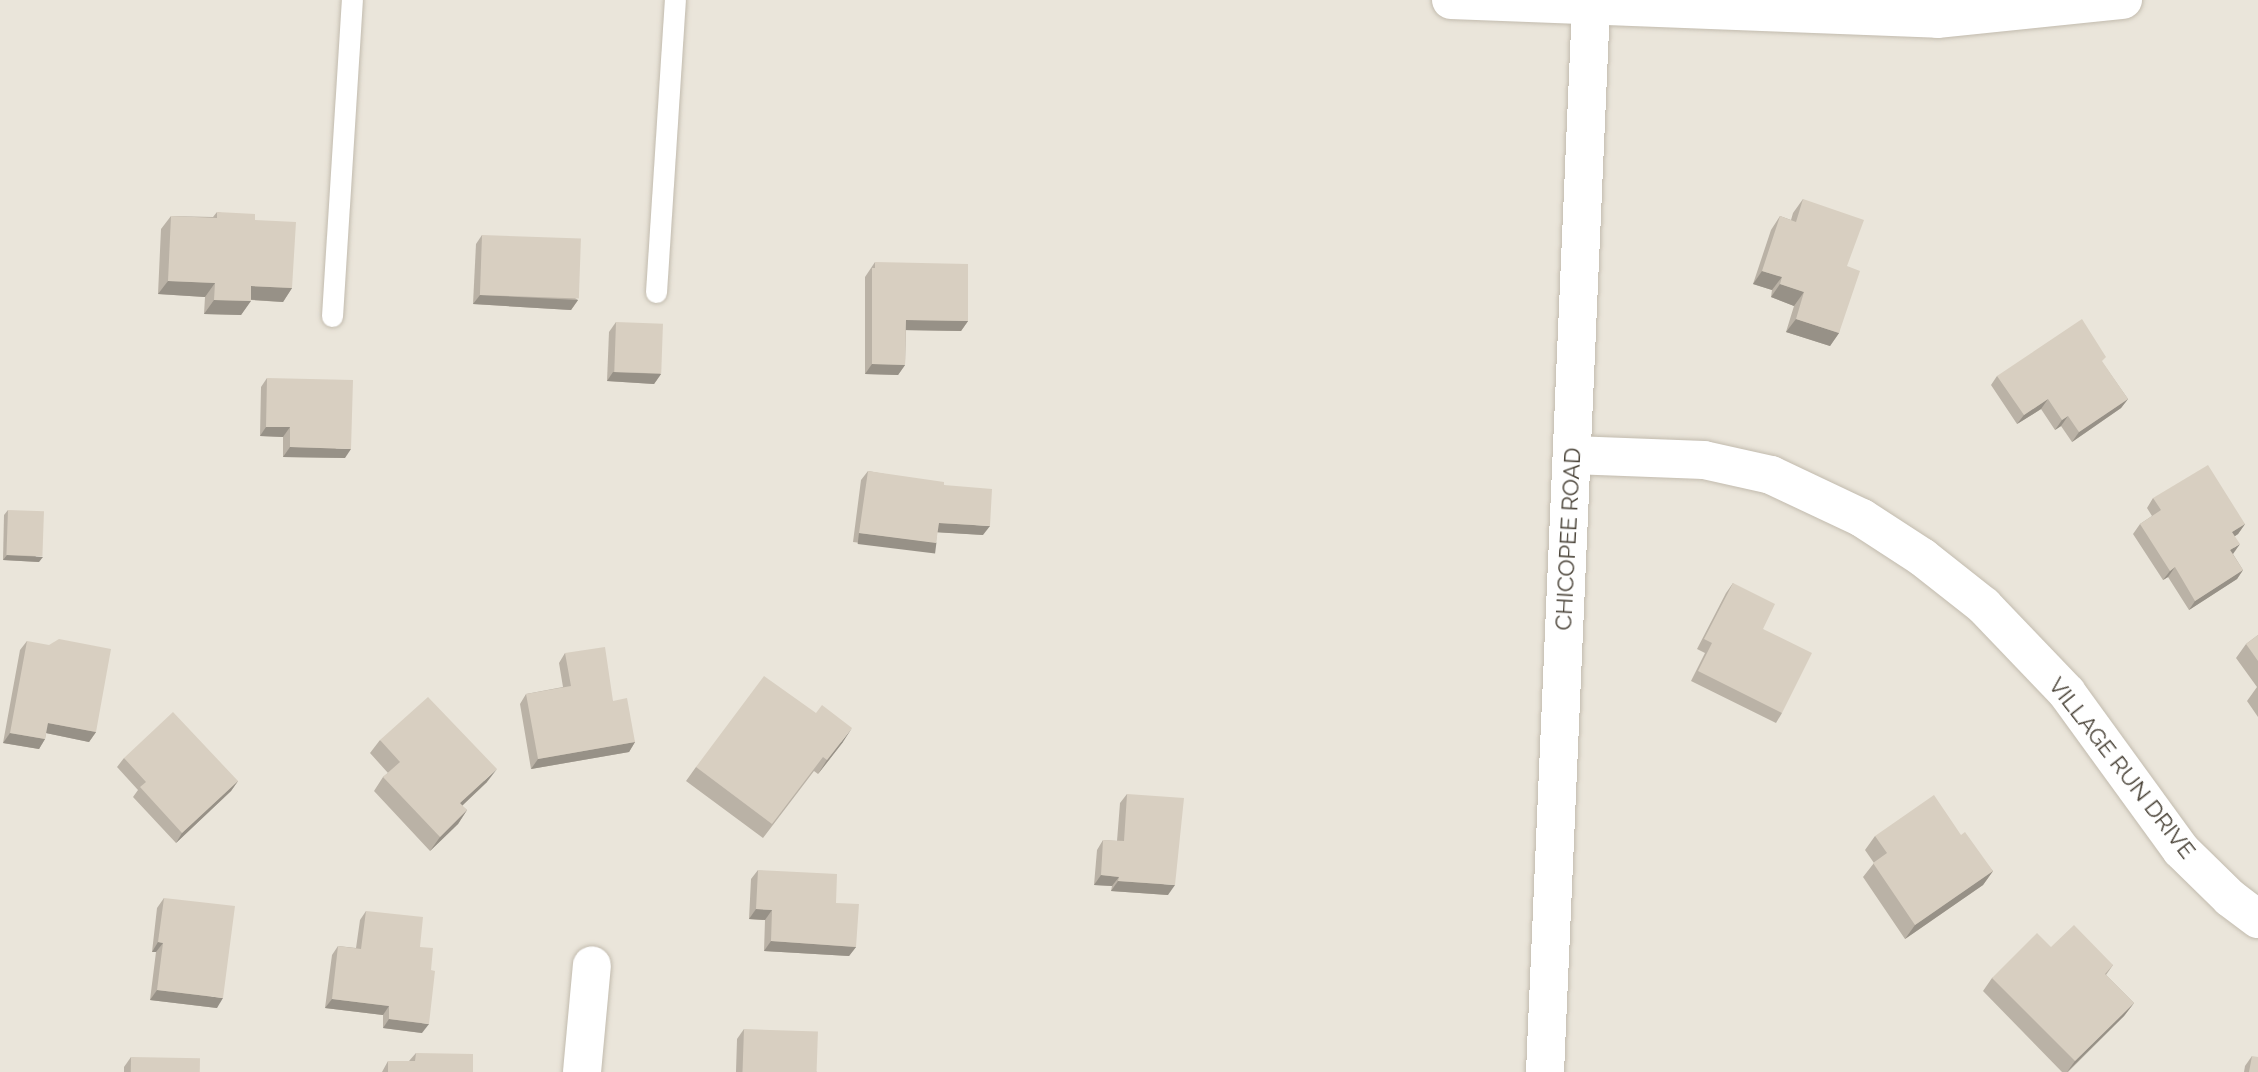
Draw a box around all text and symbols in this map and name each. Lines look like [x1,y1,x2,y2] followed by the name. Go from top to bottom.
[1549,447,1587,631] street label: CHICOPEE ROAD
[2043,672,2201,864] street label: VILLAGE RUN DRIVE

